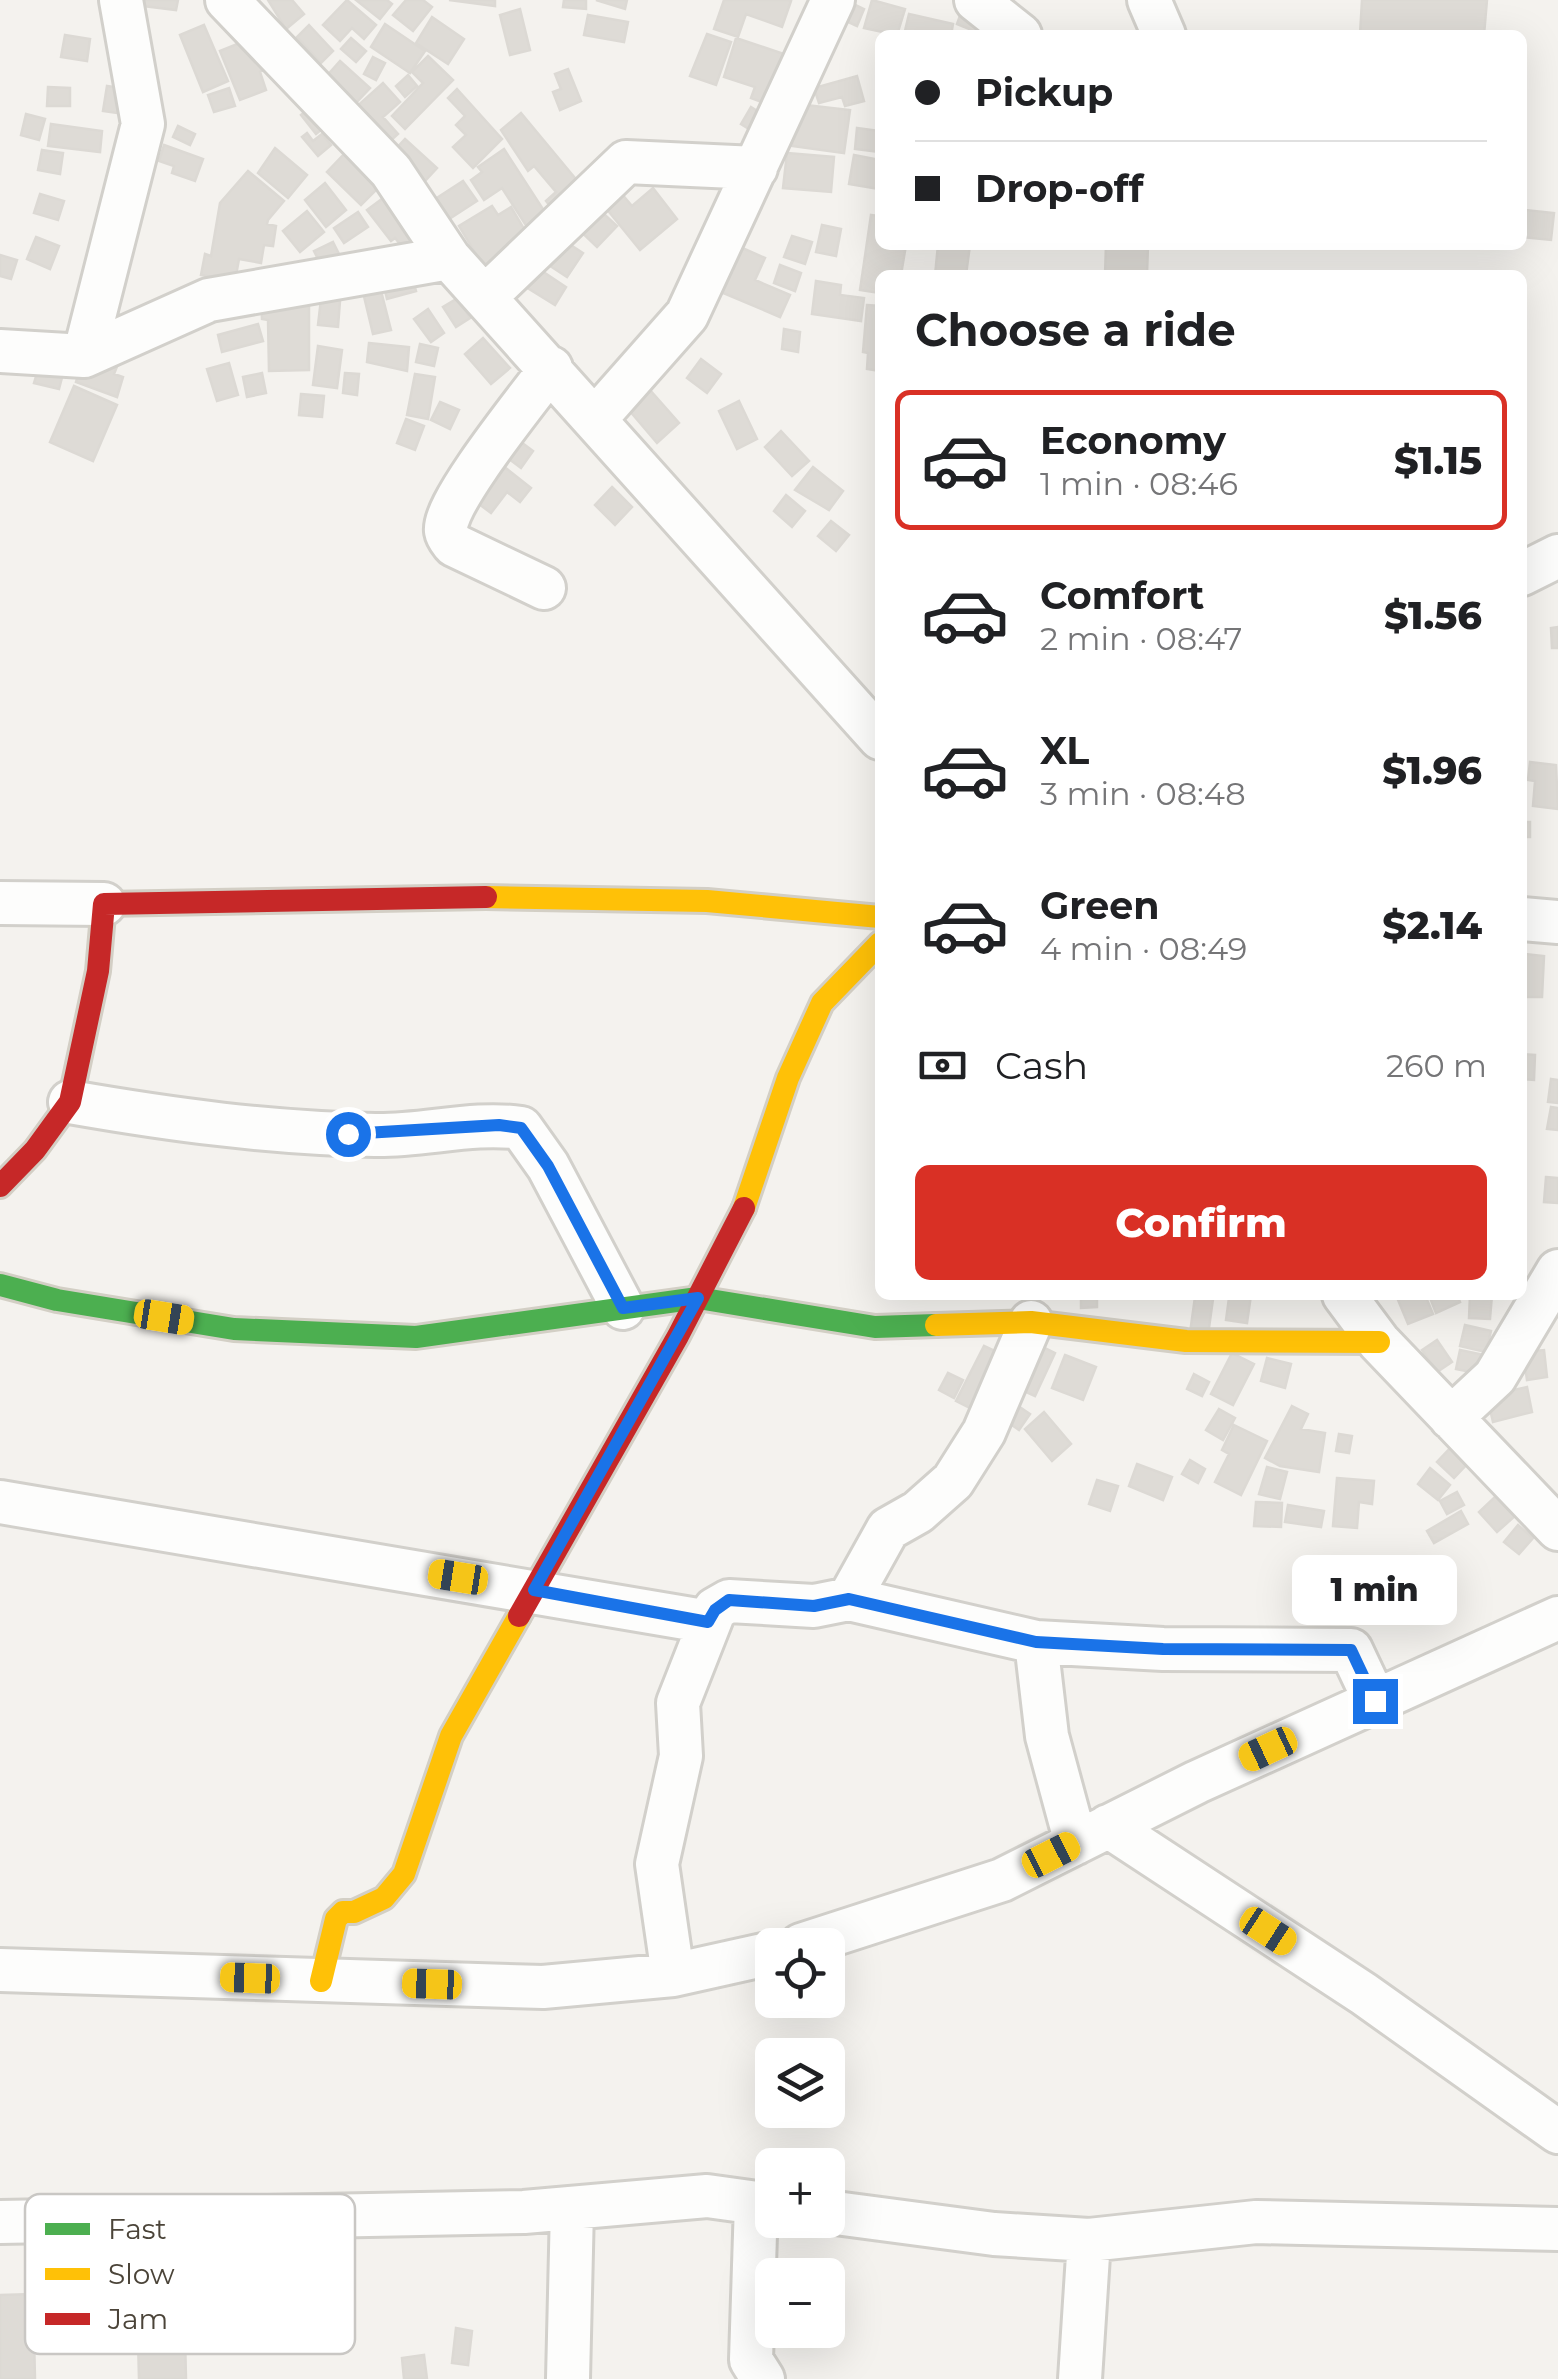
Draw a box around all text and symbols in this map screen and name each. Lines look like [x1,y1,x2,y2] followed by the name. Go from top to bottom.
[975,69,1113,116] text: Pickup
[975,165,1144,212] text: Drop-off
[915,302,1236,357] text: Choose a ride
[920,415,1010,505] icon: car
[1040,417,1226,464] text: Economy
[1394,437,1482,484] text: $1.15
[1040,464,1238,503] text: 1 min · 08:46
[920,570,1010,660] icon: car
[1040,572,1204,619] text: Comfort
[1384,592,1482,639] text: $1.56
[1040,619,1242,658] text: 2 min · 08:47
[920,725,1010,815] icon: car
[1040,727,1089,774] text: XL
[1382,747,1482,794] text: $1.96
[1040,774,1246,813] text: 3 min · 08:48
[920,880,1010,970] icon: car
[1040,882,1160,929] text: Green
[1382,902,1482,949] text: $2.14
[1040,929,1247,968] text: 4 min · 08:49
[915,1038,970,1093] icon: cash
[995,1042,1088,1089] text: Cash
[1386,1046,1487,1085] text: 260 m
[326,1112,371,1157] route start
[915,1165,1487,1280] button: Confirm
[132,1297,196,1337] car
[1292,1556,1458,1626] callout: 1 min
[426,1557,490,1597] car
[1330,1570,1419,1609] text: 1 min
[1353,1679,1398,1724] route end
[1234,1723,1302,1775] car
[1017,1828,1085,1882] car
[1235,1902,1301,1960] car
[755,1928,845,2348] map controls
[755,1928,845,2018] button: locate
[219,1962,281,1994] car
[401,1968,463,2000] car
[755,2038,845,2128] button: layers
[755,2148,845,2238] button: +
[25,2194,355,2354] legend
[108,2212,167,2246] text: Fast
[108,2257,175,2291] text: Slow
[755,2258,845,2348] button: −
[107,2302,168,2336] text: Jam

